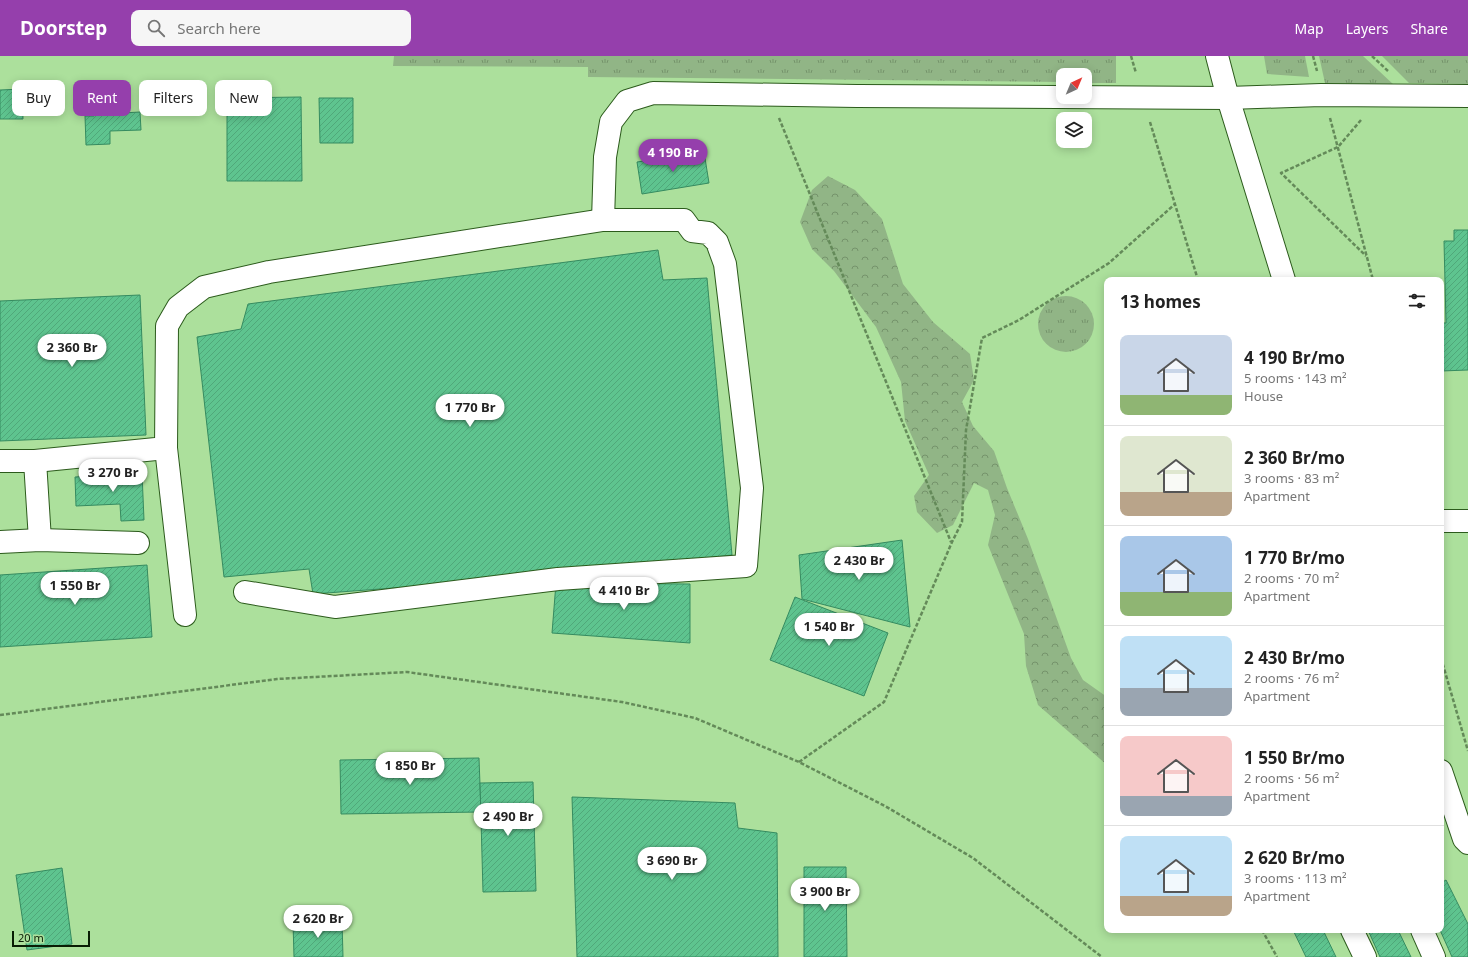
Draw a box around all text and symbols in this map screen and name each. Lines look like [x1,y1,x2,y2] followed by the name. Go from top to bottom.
[131,10,411,46] search box
[20,15,107,41] text: Doorstep
[145,17,167,39] icon: search
[177,18,261,38] text: Search here
[1295,19,1324,38] text: Map
[1346,19,1388,38] text: Layers
[1410,19,1448,38] text: Share
[1056,68,1092,104] north arrow
[1056,68,1092,148] map controls
[12,80,65,116] chip: Buy
[73,80,131,116] chip: Rent
[139,80,207,116] chip: Filters
[215,80,272,116] chip: New
[1056,112,1092,148] button: layers
[632,139,714,173] pin: 4 190 Br
[648,143,698,161] text: 4 190 Br
[1120,290,1201,313] text: 13 homes
[1406,290,1428,312] icon: filters
[31,334,113,368] pin: 2 360 Br
[47,338,97,356] text: 2 360 Br
[1244,346,1345,369] text: 4 190 Br/mo
[1152,351,1200,399] icon: home
[1244,369,1347,387] text: 5 rooms · 143 m²
[1244,387,1283,405] text: House
[429,394,511,428] pin: 1 770 Br
[445,398,495,416] text: 1 770 Br
[1244,446,1345,469] text: 2 360 Br/mo
[1152,452,1200,500] icon: home
[72,459,154,493] pin: 3 270 Br
[88,463,138,481] text: 3 270 Br
[1244,469,1339,487] text: 3 rooms · 83 m²
[1244,487,1310,505] text: Apartment
[1244,546,1345,569] text: 1 770 Br/mo
[818,547,900,581] pin: 2 430 Br
[834,551,884,569] text: 2 430 Br
[1152,552,1200,600] icon: home
[1244,569,1339,587] text: 2 rooms · 70 m²
[34,572,116,606] pin: 1 550 Br
[50,576,100,594] text: 1 550 Br
[583,577,665,611] pin: 4 410 Br
[599,581,649,599] text: 4 410 Br
[1244,587,1310,605] text: Apartment
[788,613,870,647] pin: 1 540 Br
[804,617,854,635] text: 1 540 Br
[1244,646,1345,669] text: 2 430 Br/mo
[1152,652,1200,700] icon: home
[1244,669,1339,687] text: 2 rooms · 76 m²
[1244,687,1310,705] text: Apartment
[1244,746,1345,769] text: 1 550 Br/mo
[369,752,451,786] pin: 1 850 Br
[1152,752,1200,800] icon: home
[385,756,435,774] text: 1 850 Br
[1244,769,1339,787] text: 2 rooms · 56 m²
[1244,787,1310,805] text: Apartment
[467,803,549,837] pin: 2 490 Br
[483,807,533,825] text: 2 490 Br
[1244,846,1345,869] text: 2 620 Br/mo
[631,847,713,881] pin: 3 690 Br
[647,851,697,869] text: 3 690 Br
[1152,852,1200,900] icon: home
[1244,869,1347,887] text: 3 rooms · 113 m²
[784,878,866,912] pin: 3 900 Br
[800,882,850,900] text: 3 900 Br
[1244,887,1310,905] text: Apartment
[277,905,359,939] pin: 2 620 Br
[293,909,343,927] text: 2 620 Br
[12,929,90,948] scale bar
[18,930,44,945] text: 20 m

